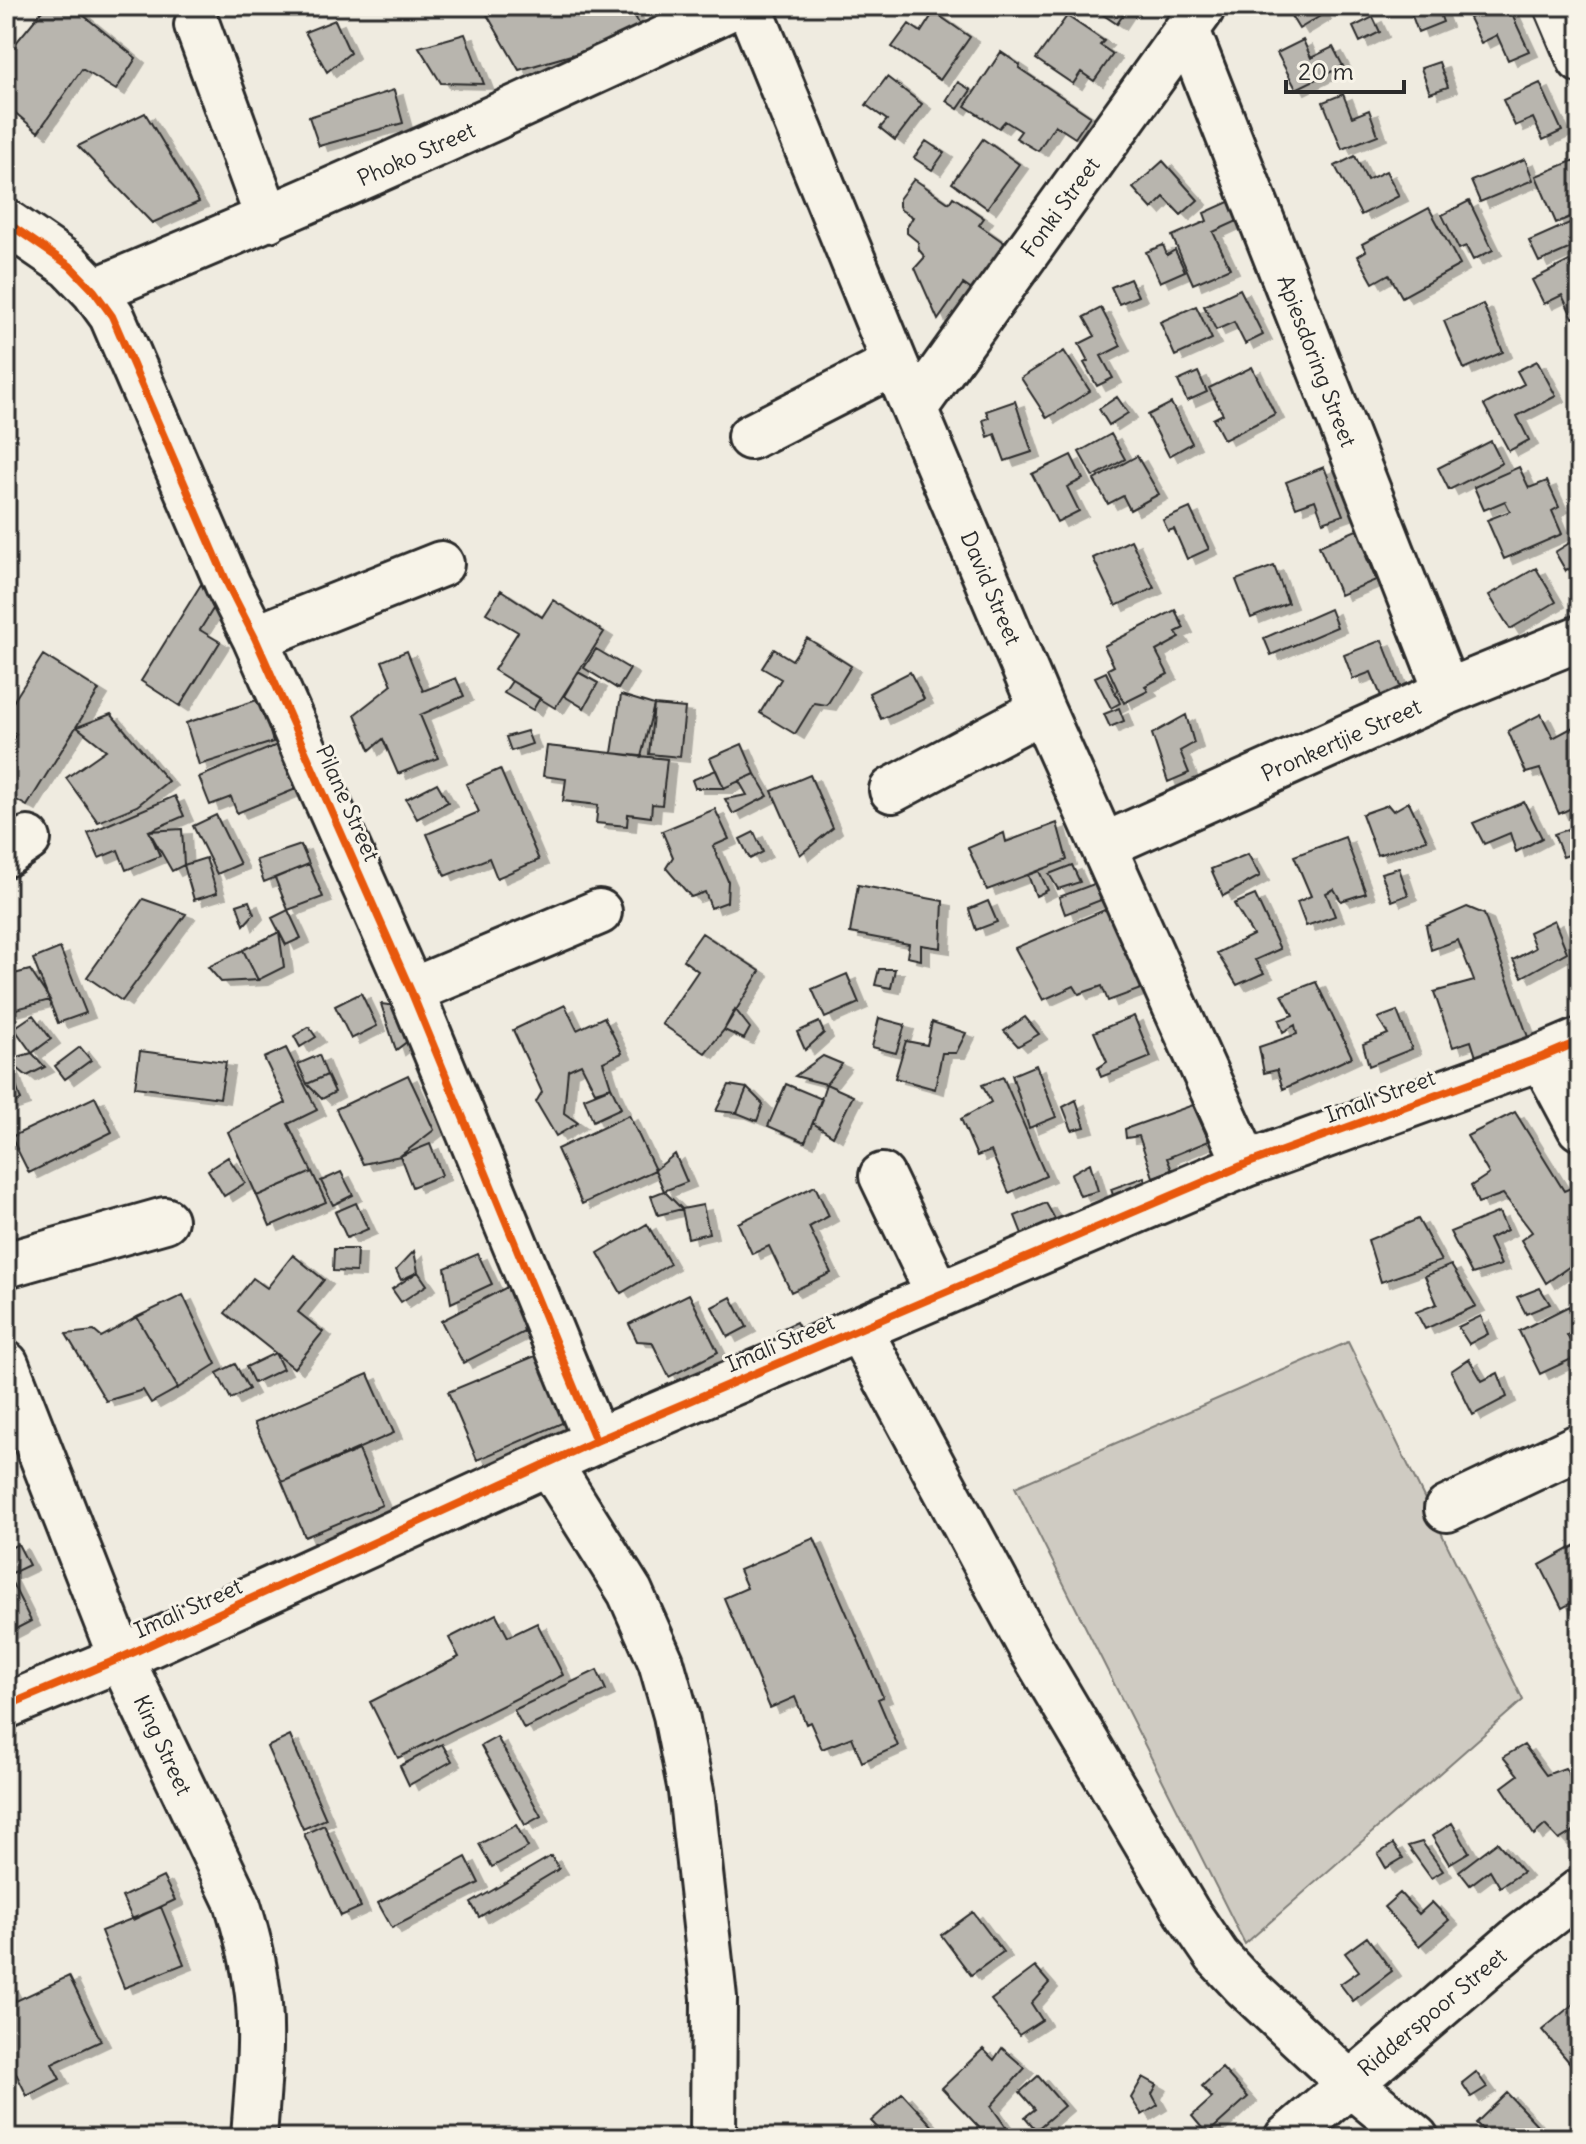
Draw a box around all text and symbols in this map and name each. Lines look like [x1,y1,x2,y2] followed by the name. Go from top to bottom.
[1286,44,1404,94] scale bar
[1298,56,1354,86] text: 20 m
[353,116,479,192] street label: Phoko Street
[1014,152,1106,262] street label: Fonki Street
[1271,271,1363,451] street label: Apiesdoring Street
[955,527,1027,649] street label: David Street
[1257,692,1425,788] street label: Pronkertjie Street
[310,741,386,865] street label: Pilane Street
[1321,1063,1439,1129] street label: Imali Street
[722,1308,838,1378] street label: Imali Street
[130,1572,246,1644] street label: Imali Street
[128,1690,198,1800] street label: King Street
[1352,1942,1512,2082] street label: Ridderspoor Street

